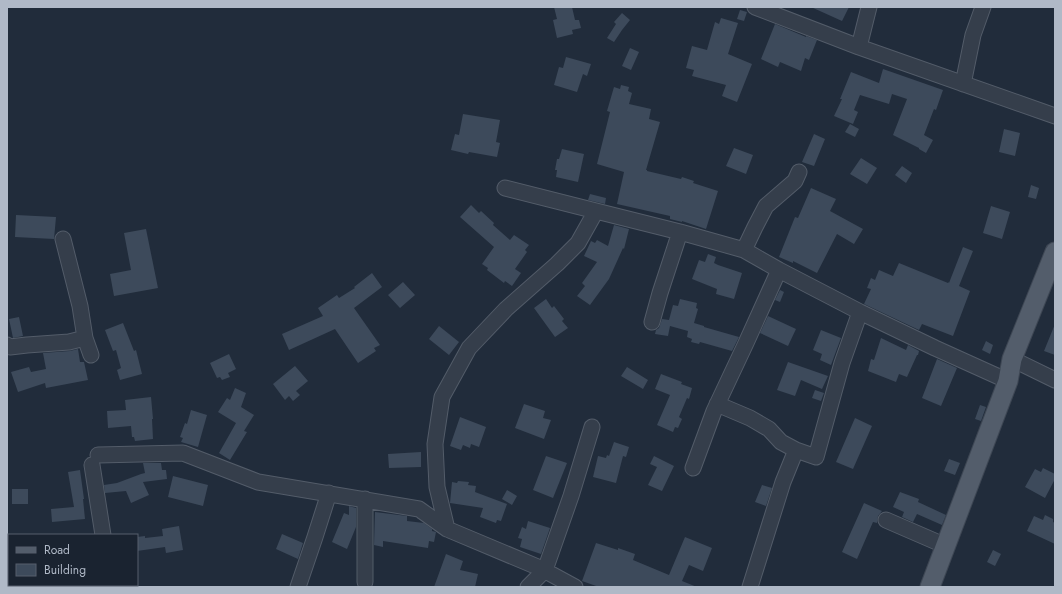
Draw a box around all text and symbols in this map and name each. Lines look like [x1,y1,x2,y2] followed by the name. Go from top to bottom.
[8,534,138,586] legend
[44,541,70,559] text: Road
[44,561,86,579] text: Building

